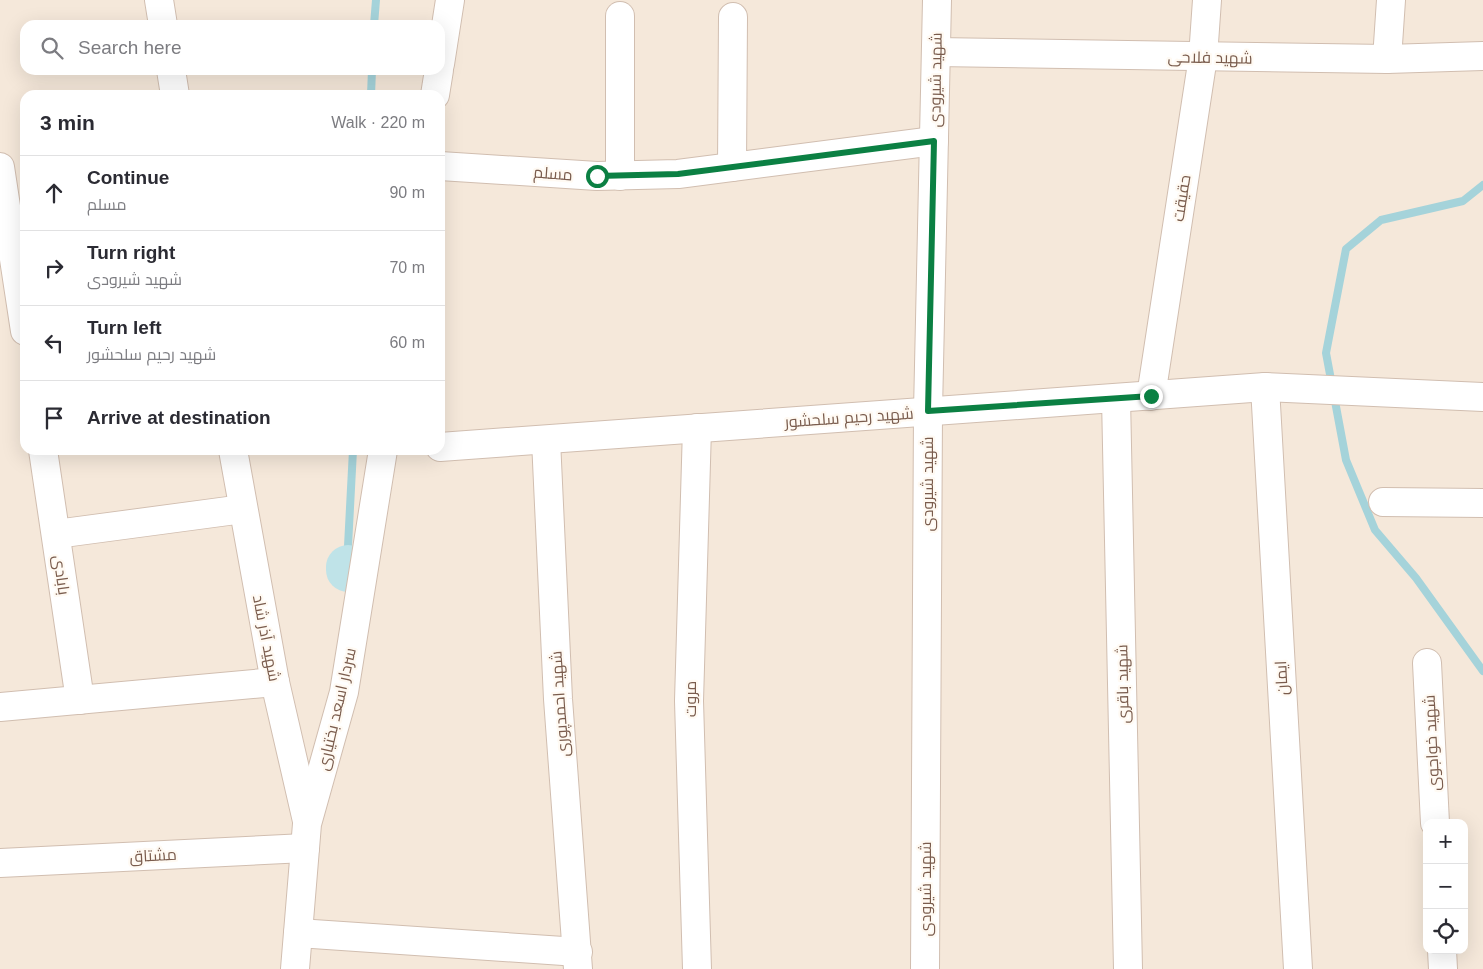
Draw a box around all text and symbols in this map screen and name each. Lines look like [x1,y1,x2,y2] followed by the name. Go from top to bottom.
[20,20,445,75] search box
[926,32,947,128] street label: شهید شیرودی
[38,34,66,62] icon: search
[78,37,182,58] text: Search here
[1167,48,1253,69] street label: شهید فلاحی
[40,111,95,134] text: 3 min
[331,114,425,131] text: Walk · 220 m
[532,164,573,186] street label: مسلم
[586,165,609,188] route start
[87,167,169,188] text: Continue
[1169,173,1195,223] street label: حقیقت
[40,179,68,207] icon: ahead
[389,184,425,201] text: 90 m
[87,196,127,213] text: مسلم
[87,242,175,263] text: Turn right
[40,254,68,282] icon: right
[389,259,425,276] text: 70 m
[87,271,182,288] text: شهید شیرودی
[87,317,162,338] text: Turn left
[40,329,68,357] icon: left
[389,334,425,351] text: 60 m
[87,346,216,363] text: شهید رحیم سلحشور
[1140,385,1163,408] route end
[40,404,68,432] icon: arrive
[783,405,914,434] street label: شهید رحیم سلحشور
[87,407,271,428] text: Arrive at destination
[919,436,938,532] street label: شهید شیرودی
[48,554,73,596] street label: بابادی
[248,593,283,683] street label: شهید آذر شاد
[1113,644,1134,724] street label: شهید باقری
[314,646,361,773] street label: سردار اسعد بختیاری
[547,650,575,757] street label: شهید احمدپوری
[1272,660,1293,696] street label: ایمان
[682,681,700,717] street label: مروت
[1420,694,1445,792] street label: شهید خواجوی
[1423,819,1468,954] map controls
[1423,819,1468,864] button: +
[917,841,936,937] street label: شهید شیرودی
[129,846,177,867] street label: مشتاق
[1423,864,1468,909] button: −
[1423,909,1468,954] button: locate

